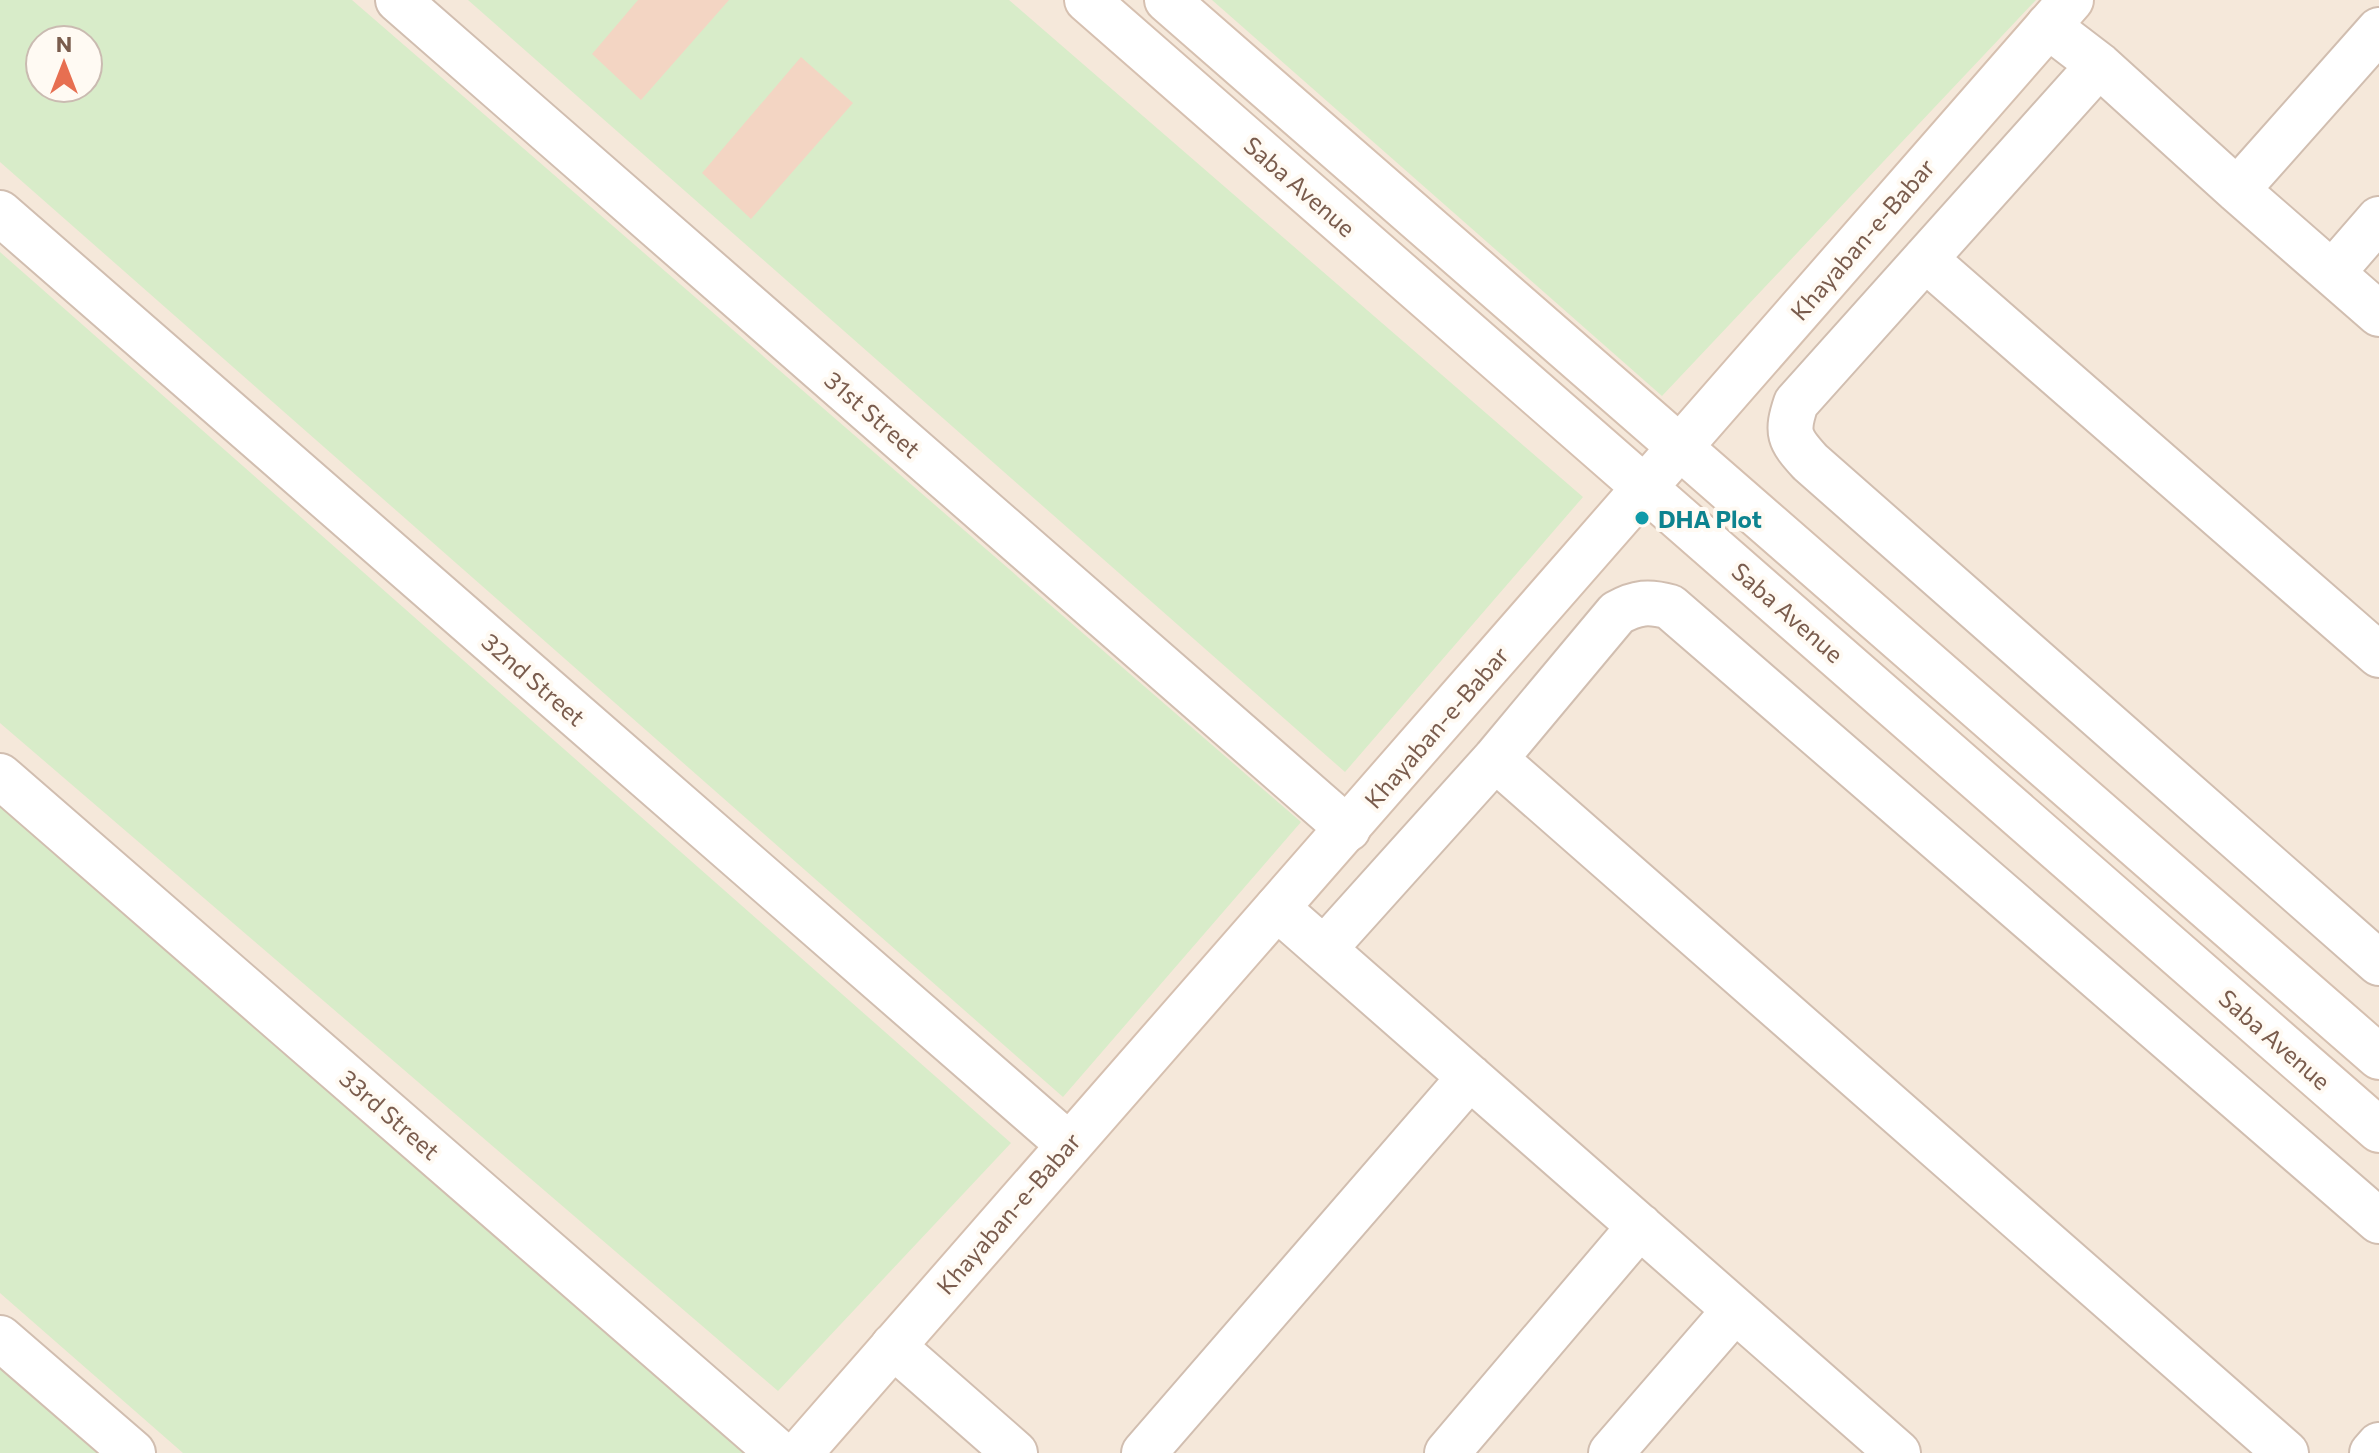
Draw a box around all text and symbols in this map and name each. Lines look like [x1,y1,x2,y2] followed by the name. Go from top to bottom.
[24,24,104,104] north arrow
[56,30,72,57] text: N
[1238,130,1362,242] street label: Saba Avenue
[1784,152,1940,326] street label: Khayaban-e-Babar
[819,365,927,463] street label: 31st Street
[1658,504,1762,533] place label: DHA Plot
[1633,509,1651,527] marker: DHA Plot
[1726,556,1850,668] street label: Saba Avenue
[477,626,592,732] street label: 32nd Street
[1358,640,1514,814] street label: Khayaban-e-Babar
[2213,983,2337,1095] street label: Saba Avenue
[334,1063,446,1165] street label: 33rd Street
[930,1126,1086,1300] street label: Khayaban-e-Babar

